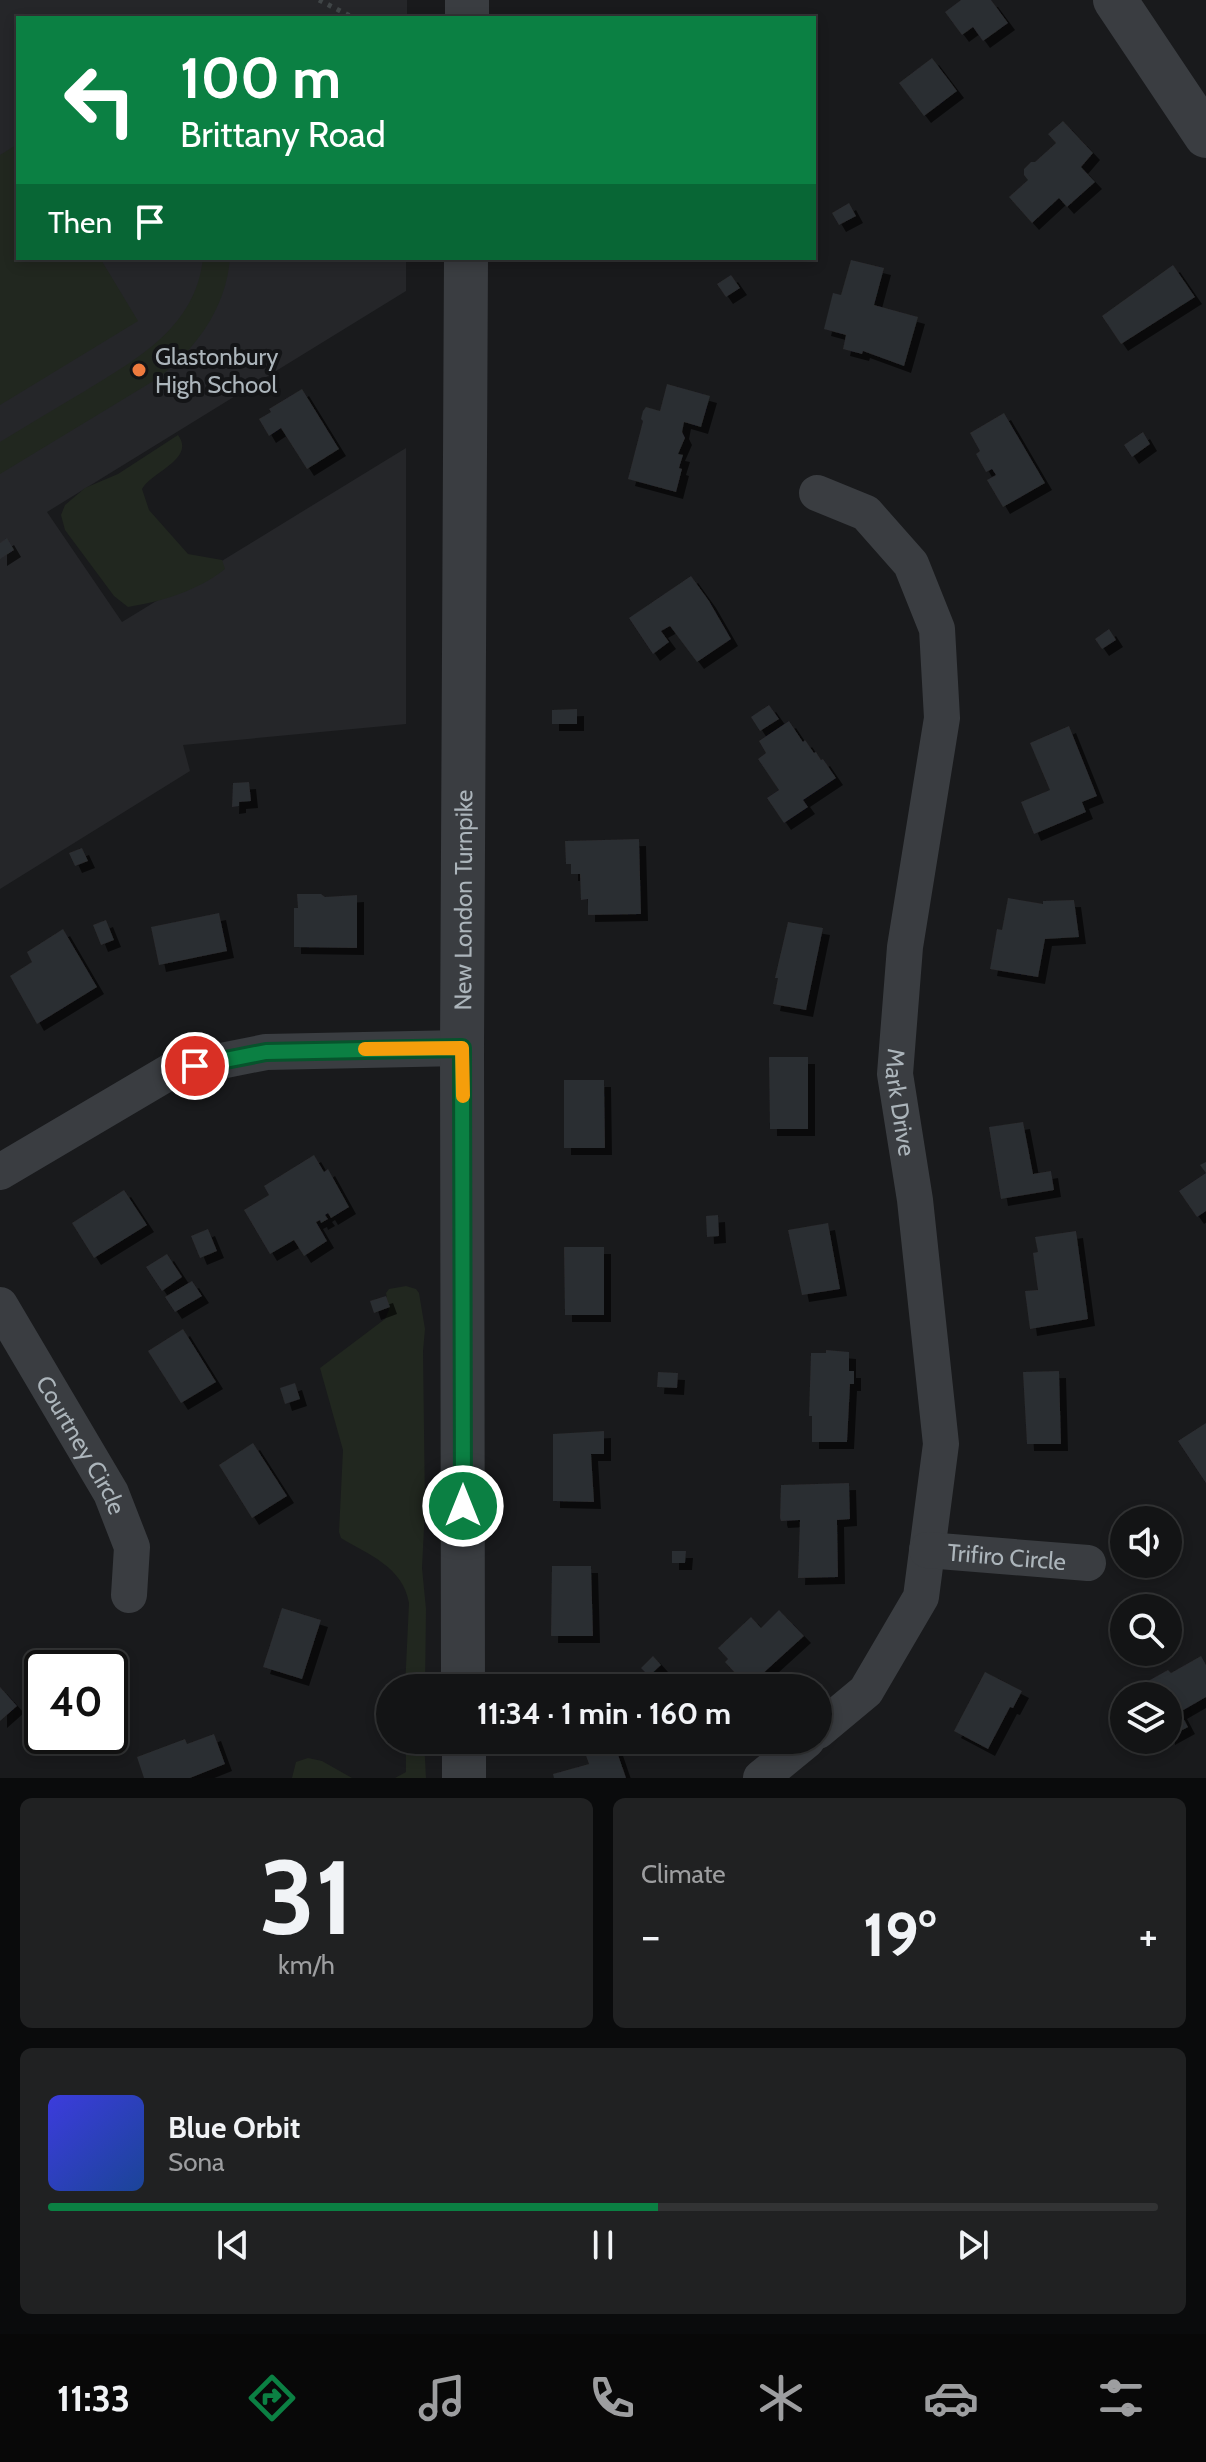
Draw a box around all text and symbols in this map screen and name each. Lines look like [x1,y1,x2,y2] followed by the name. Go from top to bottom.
[180,44,341,112] text: 100 m
[48,48,152,152] icon: left
[180,112,386,156] text: Brittany Road
[128,200,172,244] icon: arrive
[48,204,112,241] text: Then
[155,342,278,399] place label: Glastonbury High School
[130,361,148,379] marker: Glastonbury High School
[448,790,478,1010] street label: New London Turnpike
[161,1032,229,1100] pin
[173,1044,217,1088] icon: arrive
[880,1047,922,1158] street label: Mark Drive
[30,1370,132,1518] street label: Courtney Circle
[421,1464,505,1548] position arrow
[1110,1506,1182,1754] map controls
[1110,1506,1182,1578] button: sound
[946,1537,1067,1576] street label: Trifiro Circle
[1110,1594,1182,1666] button: search
[24,1650,128,1754] speed limit sign: 40
[1110,1682,1182,1754] button: layers
[477,1695,731,1732] text: 11:34 · 1 min · 160 m
[259,1834,354,1960] text: 31
[641,1858,726,1890] text: Climate
[863,1898,936,1971] text: 19°
[641,1909,660,1962] text: −
[1139,1909,1158,1962] text: +
[278,1949,335,1981] text: km/h
[168,2109,300,2146] text: Blue Orbit
[168,2146,225,2178] text: Sona
[211,2223,255,2267] icon: previous
[581,2223,625,2267] icon: pause
[951,2223,995,2267] icon: next
[244,2370,300,2426] icon: directions
[414,2370,470,2426] icon: music
[584,2370,640,2426] icon: phone
[753,2370,809,2426] icon: climate
[923,2370,979,2426] icon: car
[1093,2370,1149,2426] icon: filters
[57,2376,130,2420] text: 11:33

